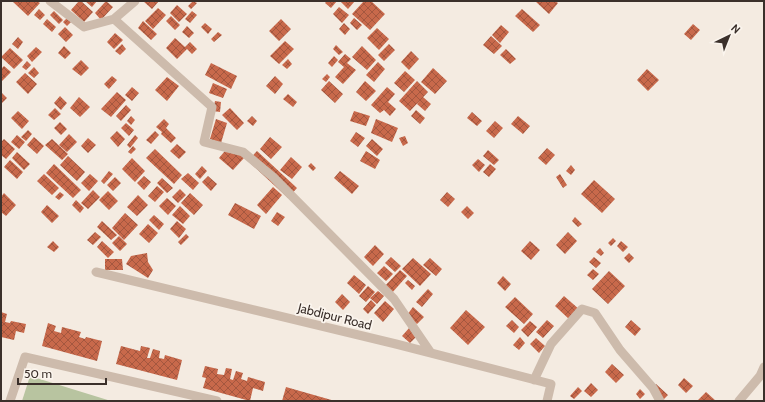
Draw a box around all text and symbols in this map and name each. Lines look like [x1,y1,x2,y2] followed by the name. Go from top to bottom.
[709,16,749,56] north arrow
[728,21,743,36] text: N
[295,299,374,333] street label: Jabdipur Road
[18,360,106,386] scale bar
[24,366,52,381] text: 50 m

